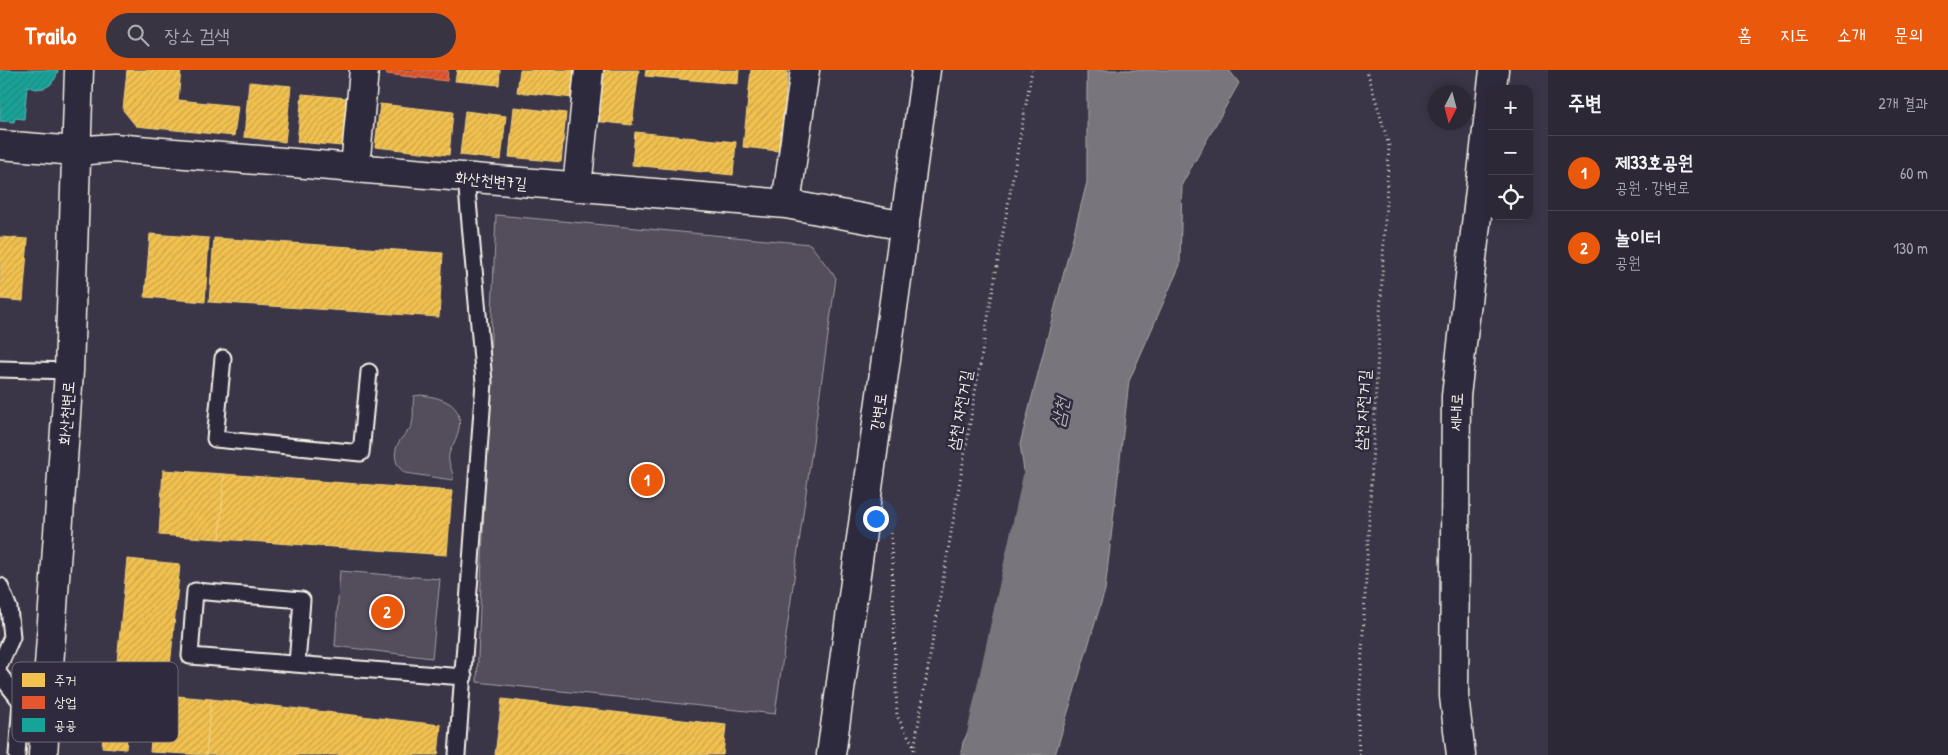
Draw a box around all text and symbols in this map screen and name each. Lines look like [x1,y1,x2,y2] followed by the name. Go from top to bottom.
[106,13,456,58] search box
[25,19,76,51] text: Trailo
[124,21,152,49] icon: search
[164,22,230,48] text: 장소 검색
[1738,22,1752,47] text: 홈
[1780,22,1809,47] text: 지도
[1837,22,1866,47] text: 소개
[1894,22,1923,47] text: 문의
[1428,85,1473,130] north arrow
[1488,85,1533,220] map controls
[1488,85,1533,130] button: +
[1568,88,1602,117] text: 주변
[1878,92,1928,114] text: 2개 결과
[1488,130,1533,175] button: −
[1615,149,1693,175] text: 제33호공원
[1581,162,1587,184] text: 1
[1900,162,1928,184] text: 60 m
[454,166,528,194] street label: 화산천변7길
[1488,175,1533,220] button: locate
[1615,176,1690,198] text: 공원 · 강변로
[1615,224,1661,250] text: 놀이터
[1580,237,1588,259] text: 2
[1893,237,1928,259] text: 130 m
[1615,251,1641,273] text: 공원
[941,368,977,452] street label: 삼천 자전거길
[1349,369,1375,451] street label: 삼천 자전거길
[53,380,79,446] street label: 화산천변로
[864,391,892,433] street label: 강변로
[1444,392,1468,432] street label: 세내로
[1044,394,1075,429] water label: 삼천
[631,461,663,499] pin: 1
[863,506,889,532] your location
[371,593,403,631] pin: 2
[12,662,178,742] legend
[54,670,77,689] text: 주거
[54,692,77,711] text: 상업
[54,715,77,734] text: 공공

